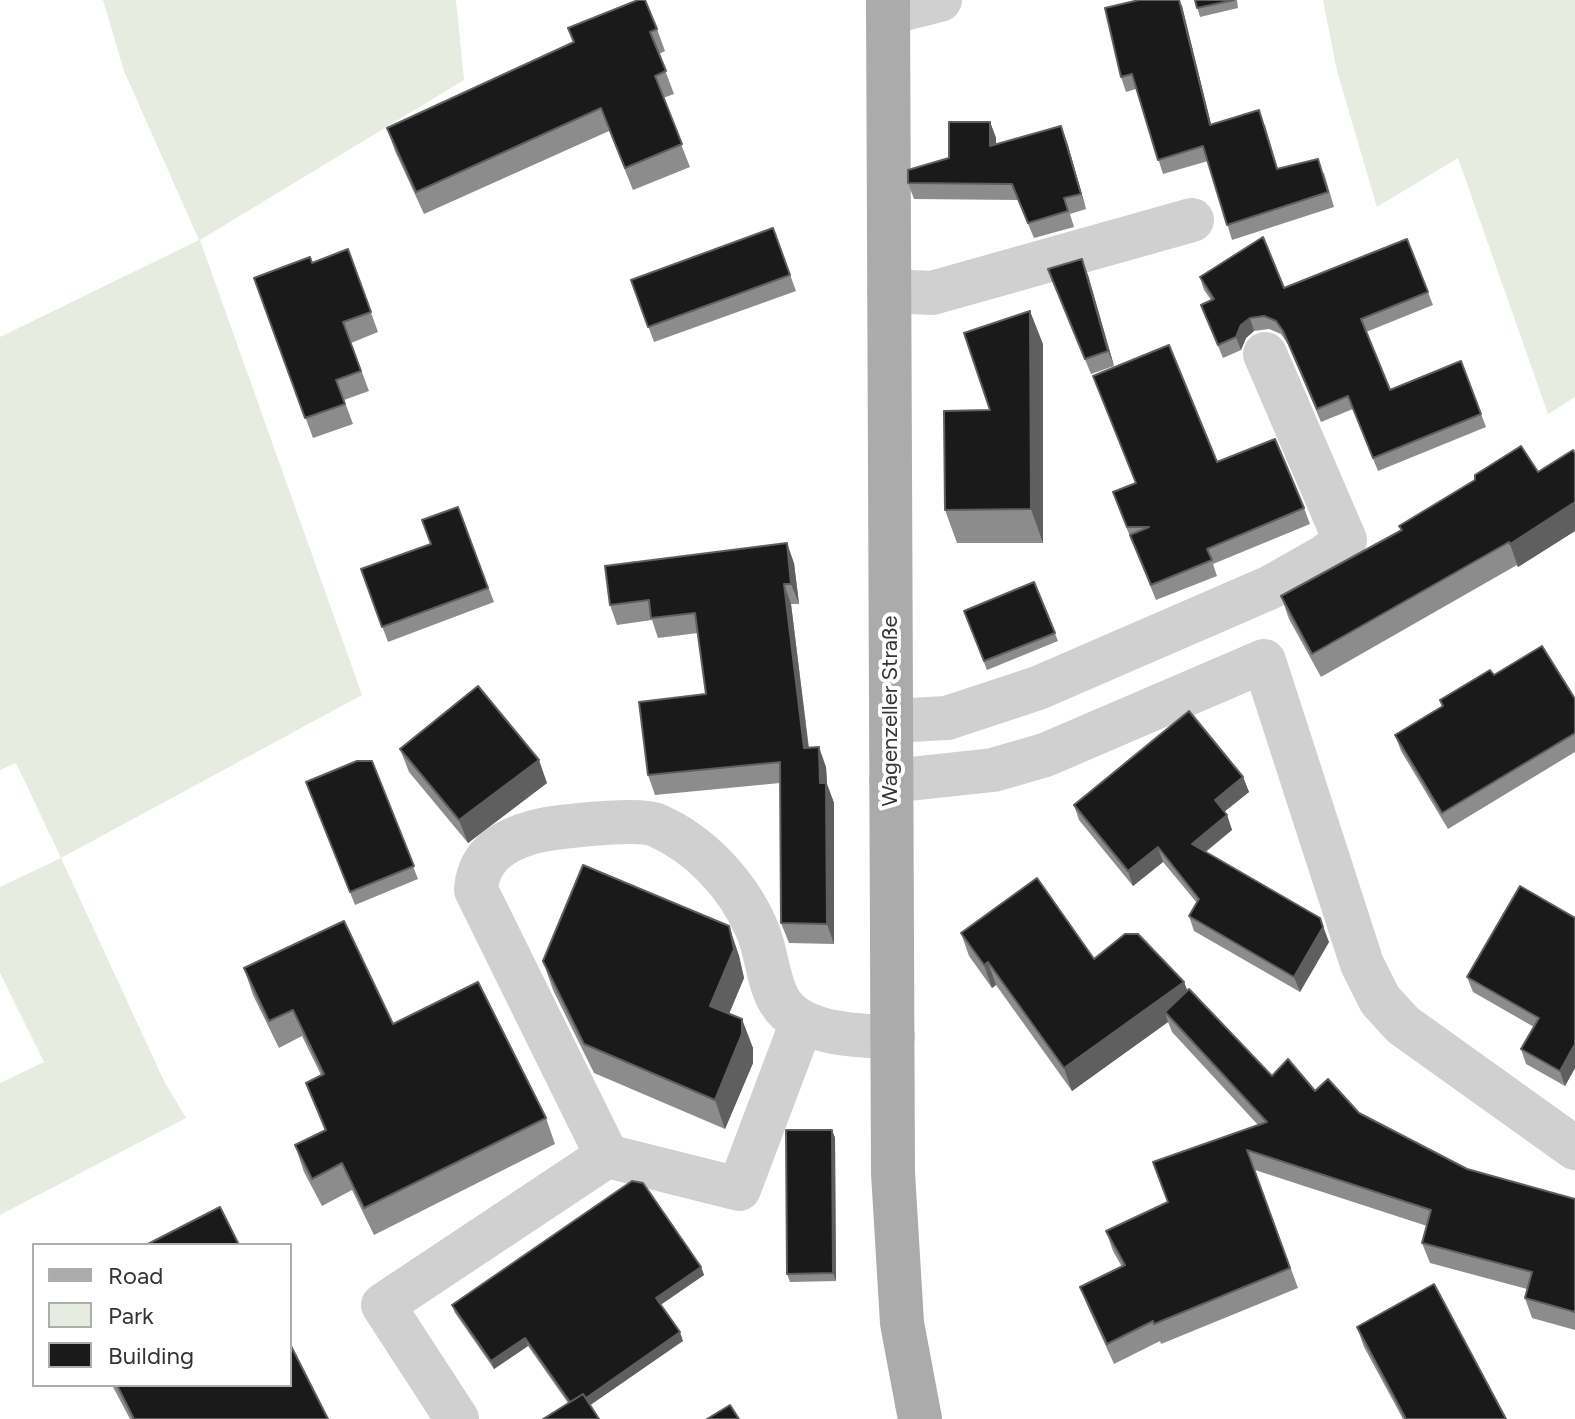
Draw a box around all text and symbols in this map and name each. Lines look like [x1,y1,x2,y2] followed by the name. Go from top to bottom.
[878,616,904,806] street label: Wagenzeller Straße
[32,1243,292,1387] legend
[108,1261,163,1290] text: Road
[108,1301,154,1330] text: Park
[108,1341,194,1370] text: Building

